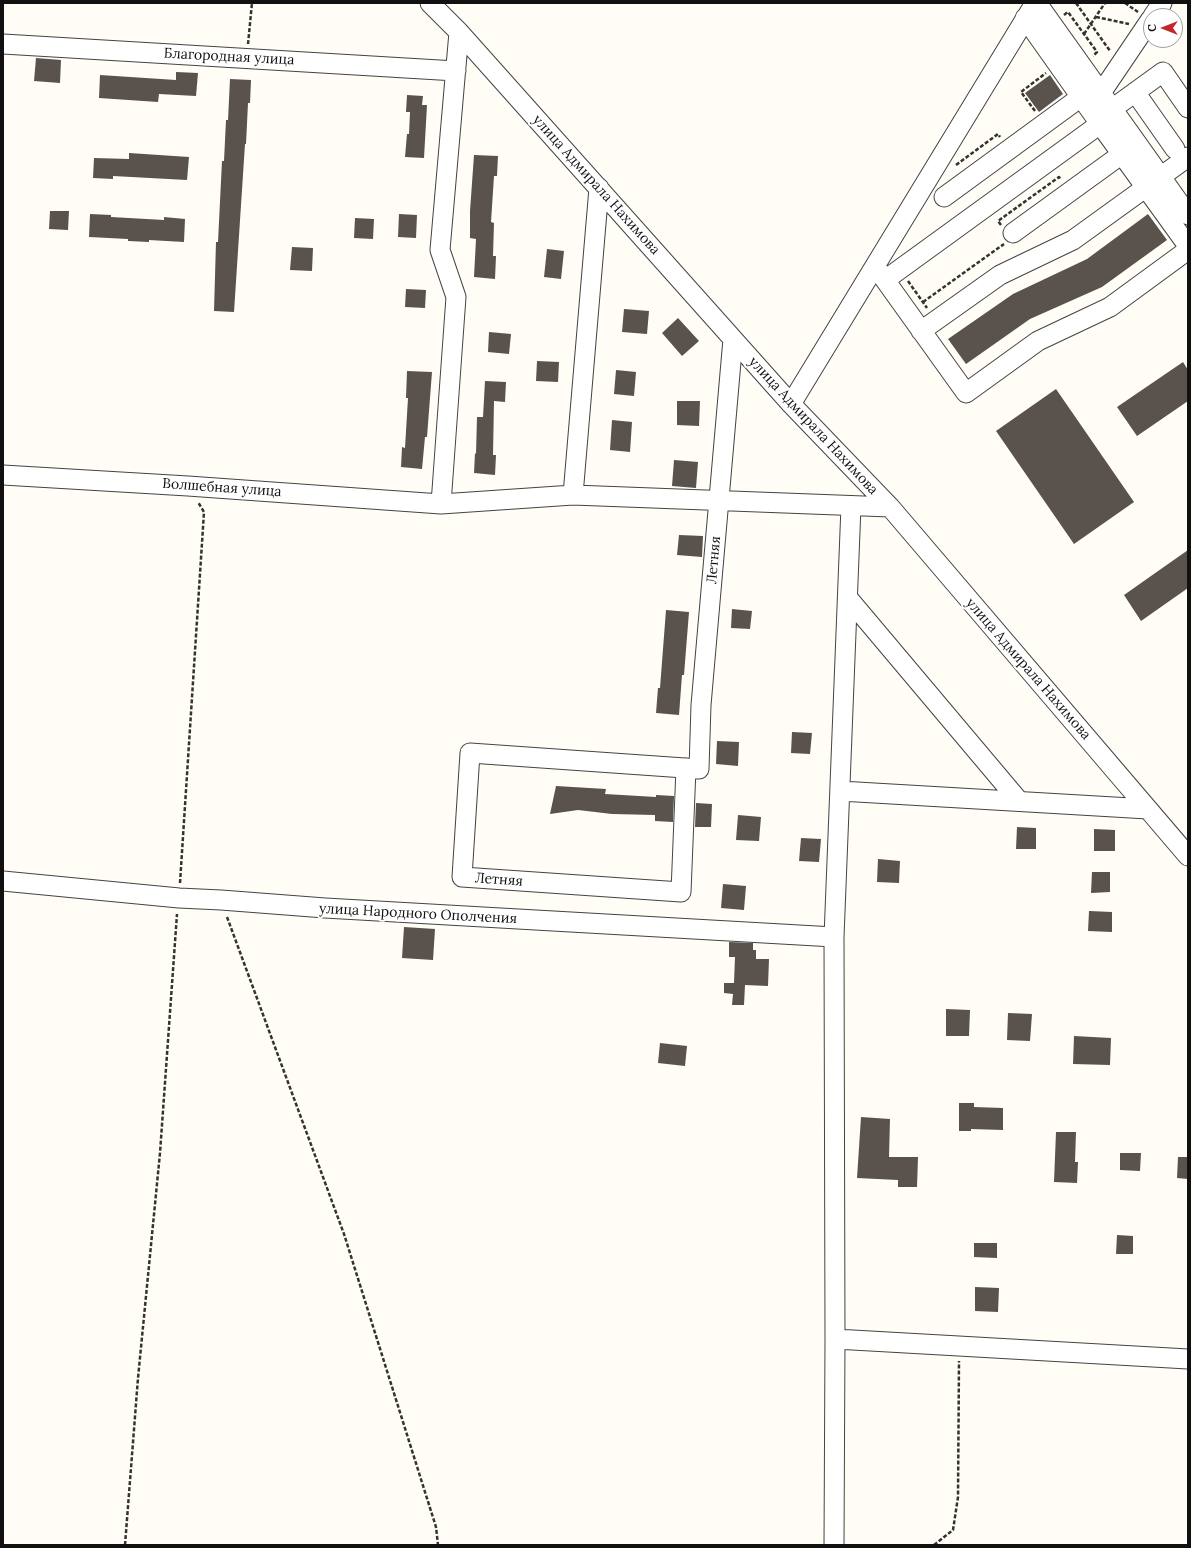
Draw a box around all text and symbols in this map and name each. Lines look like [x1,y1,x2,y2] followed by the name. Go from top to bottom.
[1143,8,1183,48] north arrow
[1145,24,1159,32] text: С
[163,45,295,69] street label: Благородная улица
[529,112,663,258] street label: улица Адмирала Нахимова
[745,354,881,498] street label: улица Адмирала Нахимова
[162,475,282,501] street label: Волшебная улица
[704,535,724,585] street label: Летняя
[962,595,1094,743] street label: улица Адмирала Нахимова
[474,870,524,890] street label: Летняя
[318,900,518,928] street label: улица Народного Ополчения

